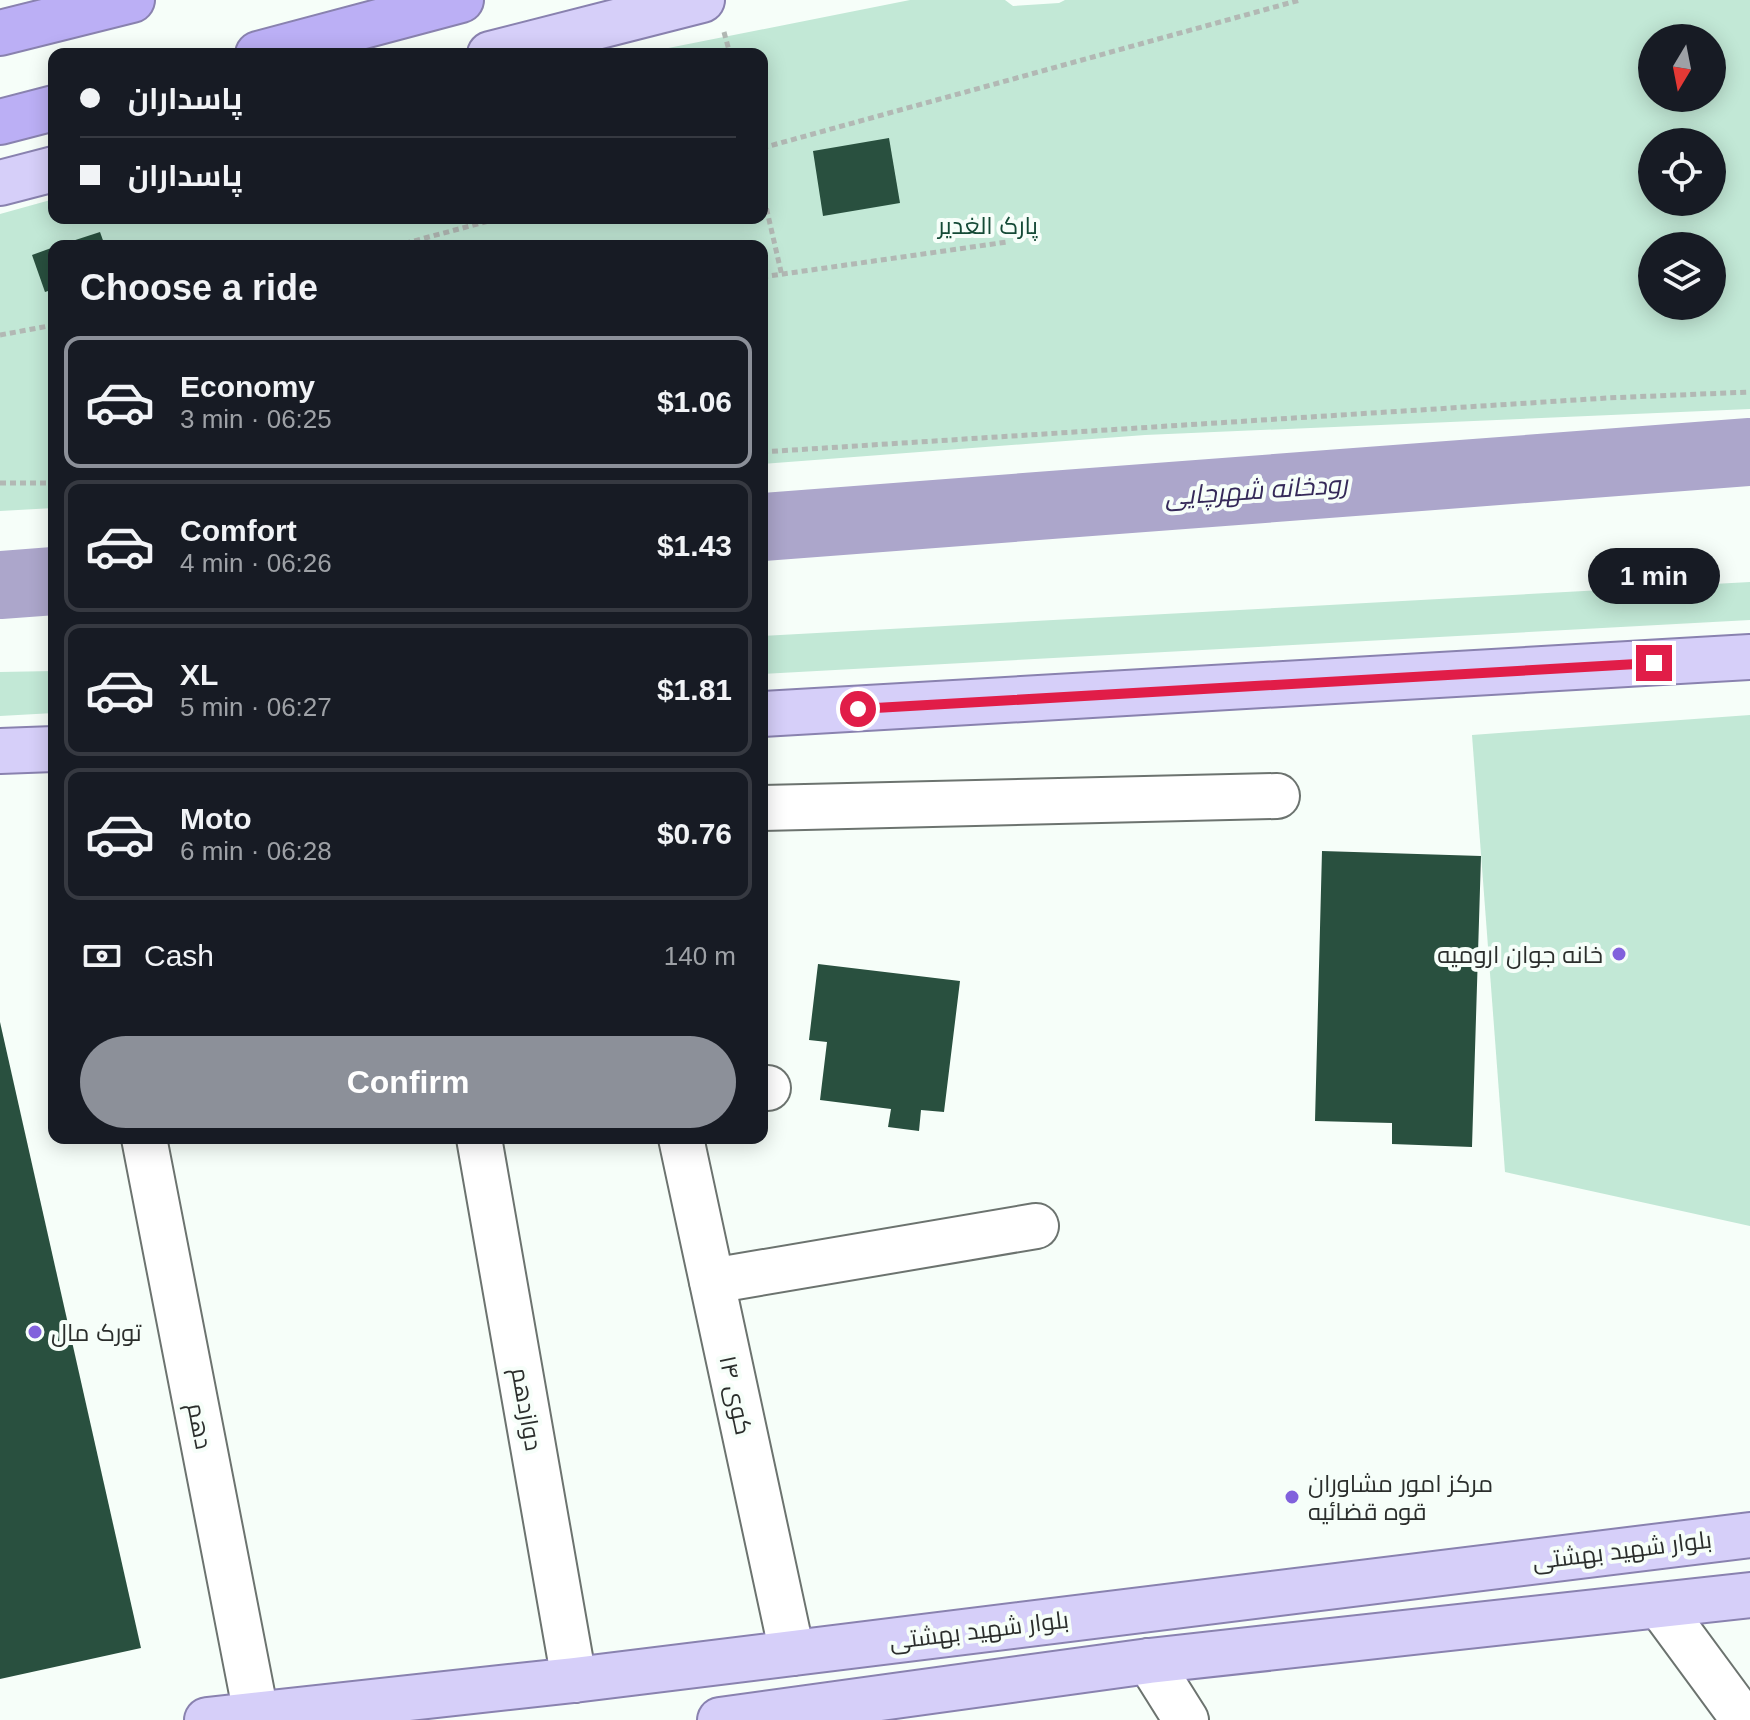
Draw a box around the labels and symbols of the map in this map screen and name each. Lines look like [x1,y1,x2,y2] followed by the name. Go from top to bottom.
[1638,24,1726,112] north arrow
[936,212,1039,242] park label: پارک الغدیر
[1163,468,1351,513] water label: رودخانه شهرچایی
[1588,547,1720,603] callout: 1 min
[1636,645,1672,681] route end
[840,691,876,727] route start
[1437,941,1603,969] place label: خانه جوان ارومیه
[1610,945,1628,963] marker: خانه جوان ارومیه
[51,1319,142,1347] place label: تورک مال
[26,1323,44,1341] marker: تورک مال
[713,1353,758,1437] street label: کوی ۱۴
[503,1365,548,1453] street label: دوازدهم
[179,1401,218,1452] street label: دهم
[1308,1470,1493,1525] place label: مرکز امور مشاوران قوه قضائیه
[1283,1488,1301,1506] marker: مرکز امور مشاوران قوه قضائیه
[1531,1526,1713,1575] street label: بلوار شهید بهشتی
[888,1606,1070,1655] street label: بلوار شهید بهشتی

